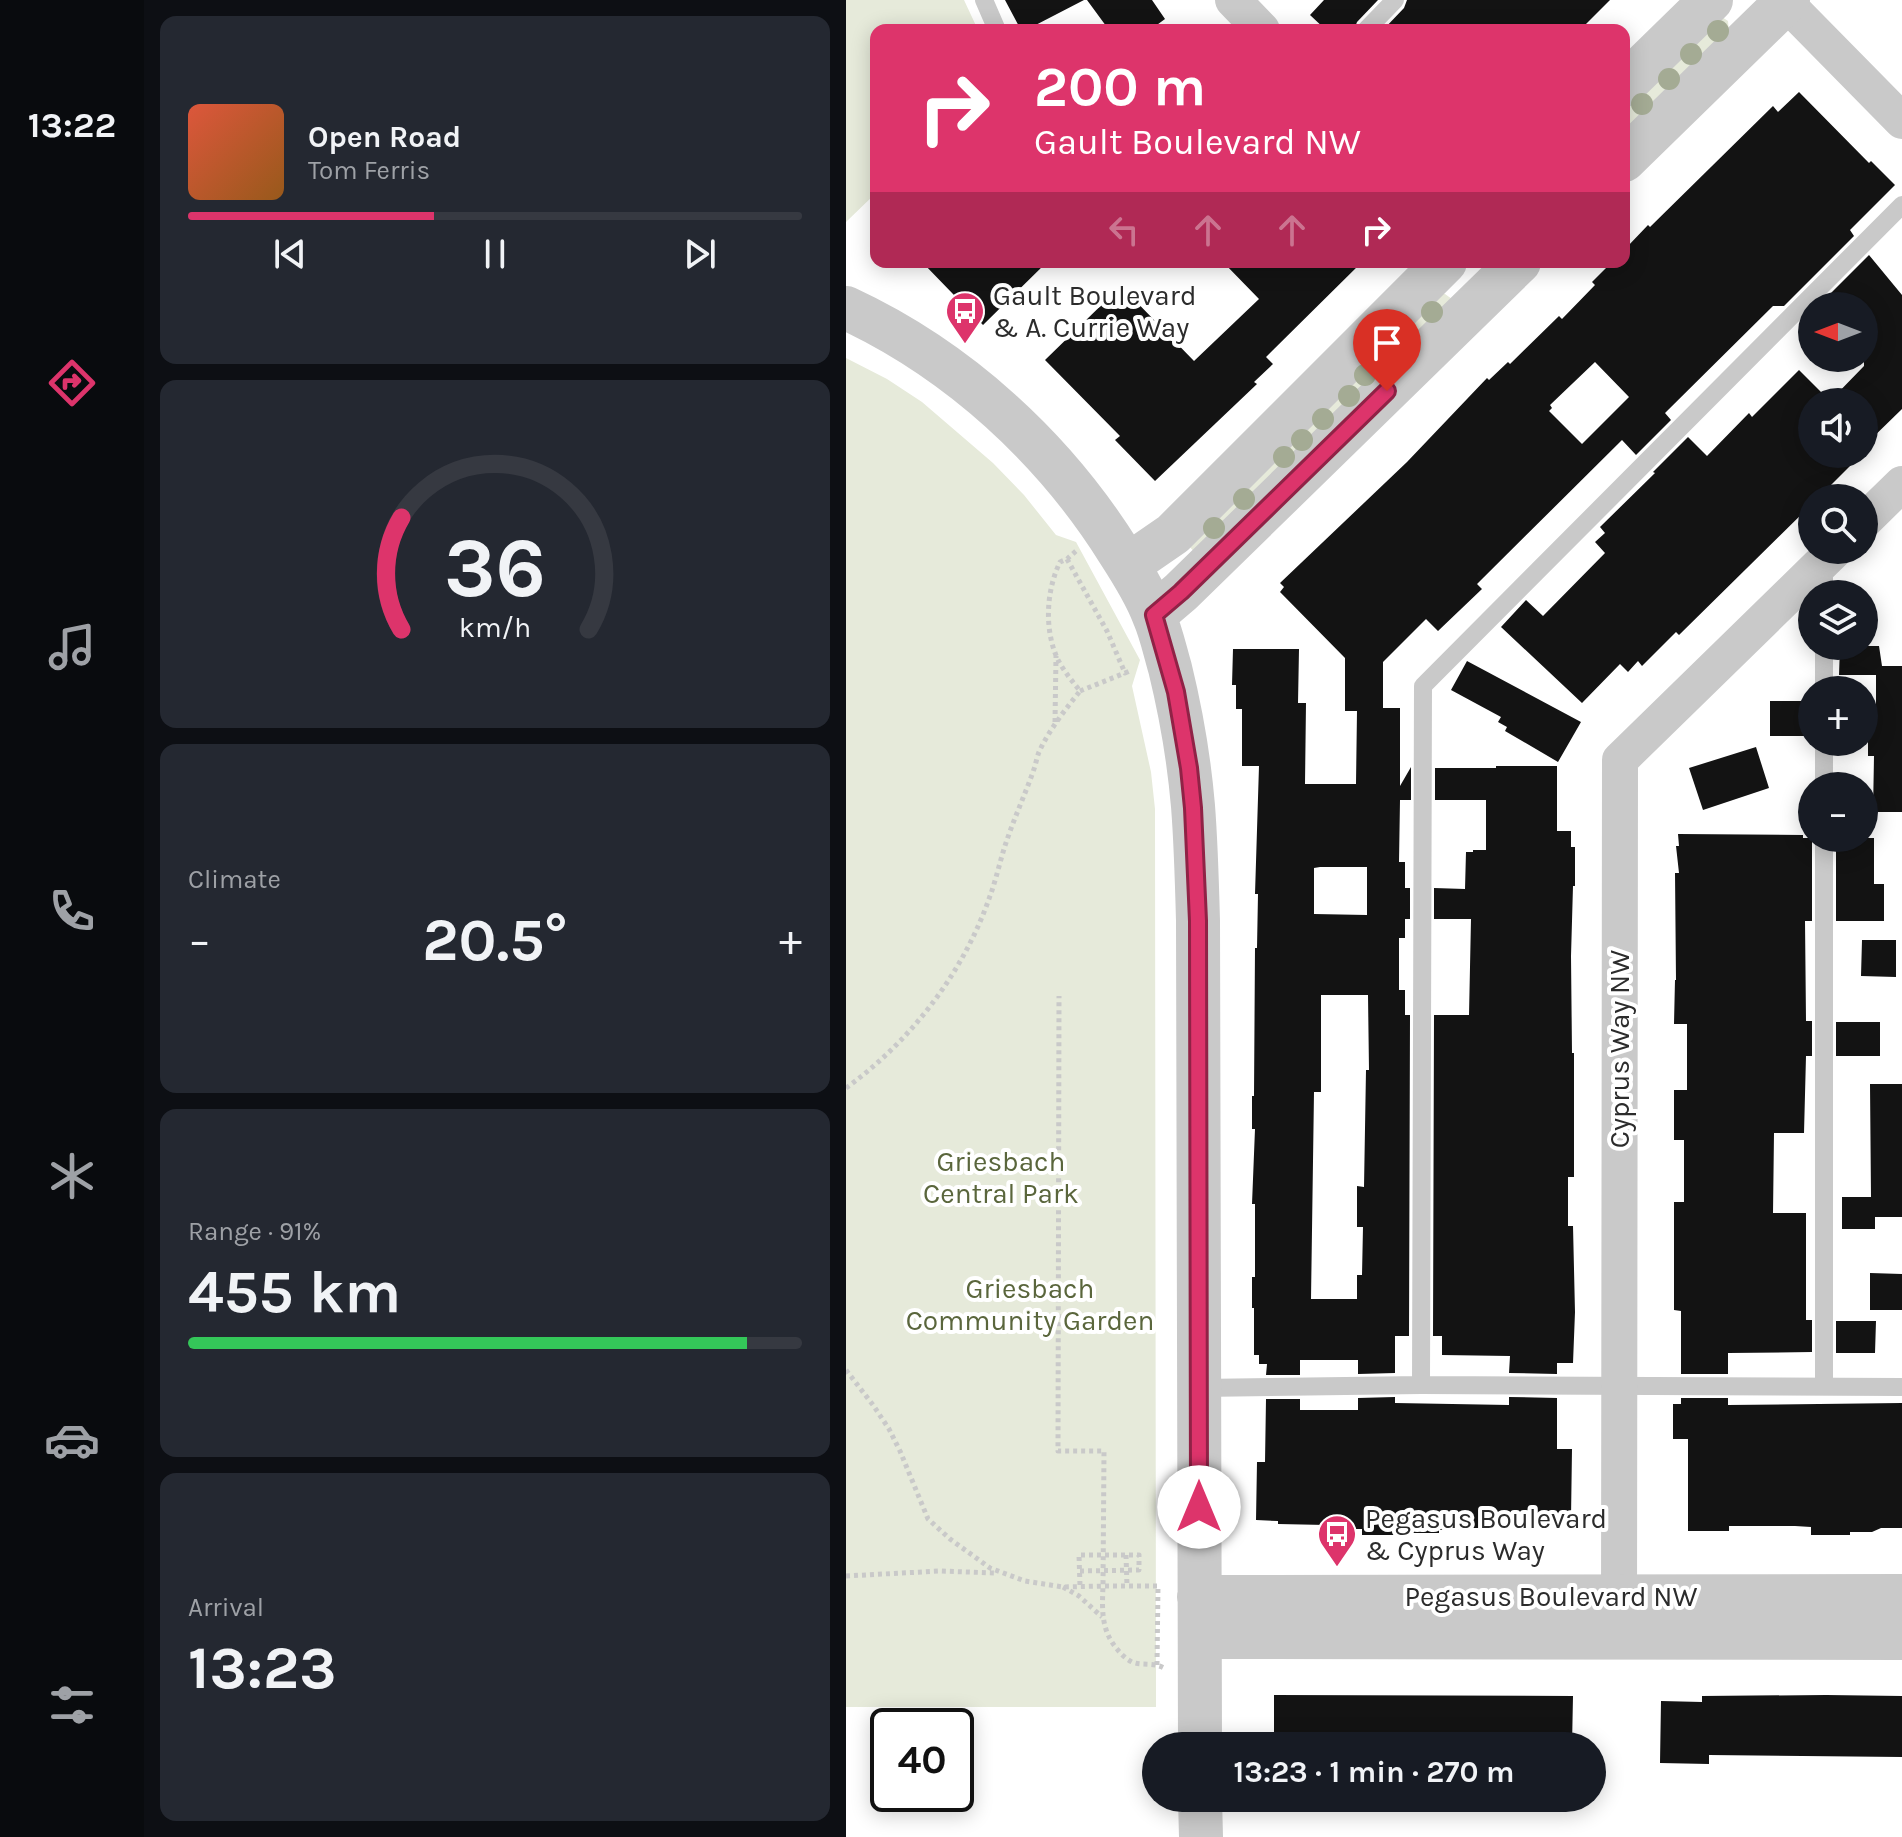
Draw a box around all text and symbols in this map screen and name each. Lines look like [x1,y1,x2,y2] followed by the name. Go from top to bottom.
[1034,54,1206,119] text: 200 m
[902,56,1006,160] icon: right
[28,104,116,146] text: 13:22
[308,119,461,155] text: Open Road
[1034,121,1361,163] text: Gault Boulevard NW
[308,155,430,186] text: Tom Ferris
[1102,208,1146,252] icon: left
[1186,208,1230,252] icon: ahead
[1270,208,1314,252] icon: ahead
[1354,208,1398,252] icon: right
[268,232,312,276] icon: previous
[473,232,517,276] icon: pause
[678,232,722,276] icon: next
[993,279,1197,344] place label: Gault Boulevard & A. Currie Way
[944,290,986,345] bus stop icon: Gault Boulevard & A. Currie Way
[1798,292,1878,372] north arrow
[1798,292,1878,852] map controls
[1353,309,1421,391] pin
[1365,321,1409,365] icon: arrive
[44,355,100,411] icon: directions
[1798,388,1878,468] button: sound
[1798,484,1878,564] button: search
[444,520,546,617] text: 36
[1798,580,1878,660] button: layers
[459,611,531,644] text: km/h
[44,619,100,675] icon: music
[1798,676,1878,756] button: +
[1798,772,1878,852] button: −
[188,864,281,895] text: Climate
[44,883,100,939] icon: phone
[422,905,568,975] text: 20.5°
[188,915,211,966] text: −
[779,915,802,966] text: +
[1603,950,1636,1148] street label: Cyprus Way NW
[923,1145,1079,1210] park label: Griesbach Central Park
[44,1148,100,1204] icon: climate
[188,1216,321,1247] text: Range · 91%
[188,1257,401,1327] text: 455 km
[906,1272,1154,1337] park label: Griesbach Community Garden
[44,1412,100,1468] icon: car
[1157,1465,1241,1549] position arrow
[1365,1502,1607,1567] place label: Pegasus Boulevard & Cyprus Way
[1316,1513,1358,1568] bus stop icon: Pegasus Boulevard & Cyprus Way
[1404,1580,1698,1613] street label: Pegasus Boulevard NW
[188,1592,264,1623] text: Arrival
[188,1633,337,1703] text: 13:23
[44,1677,100,1733] icon: filters
[870,1708,974,1812] speed limit sign: 40
[1234,1754,1514,1790] text: 13:23 · 1 min · 270 m

